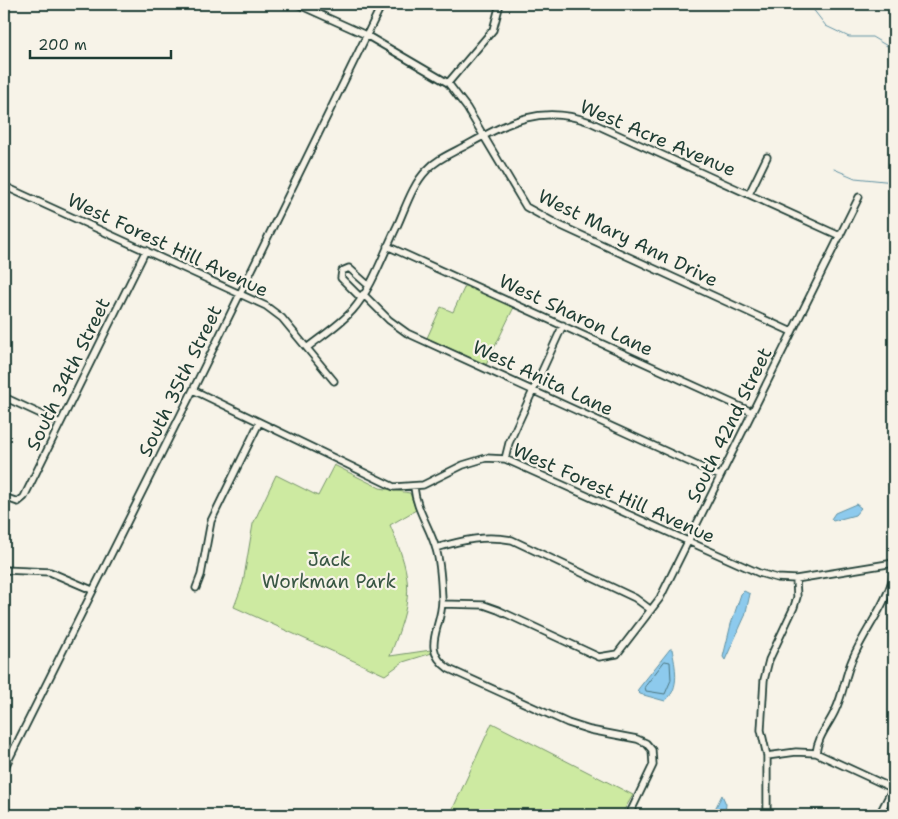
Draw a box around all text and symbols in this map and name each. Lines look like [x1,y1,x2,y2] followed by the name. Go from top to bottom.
[30,28,171,60] scale bar
[38,35,87,55] text: 200 m
[576,94,740,182] street label: West Acre Avenue
[534,183,722,293] street label: West Mary Ann Drive
[63,187,273,303] street label: West Forest Hill Avenue
[495,268,657,362] street label: West Sharon Lane
[20,293,116,455] street label: South 34th Street
[132,301,228,461] street label: South 35th Street
[469,334,617,422] street label: West Anita Lane
[681,343,777,507] street label: South 42nd Street
[509,437,719,549] street label: West Forest Hill Avenue
[262,547,396,594] park label: Jack Workman Park

